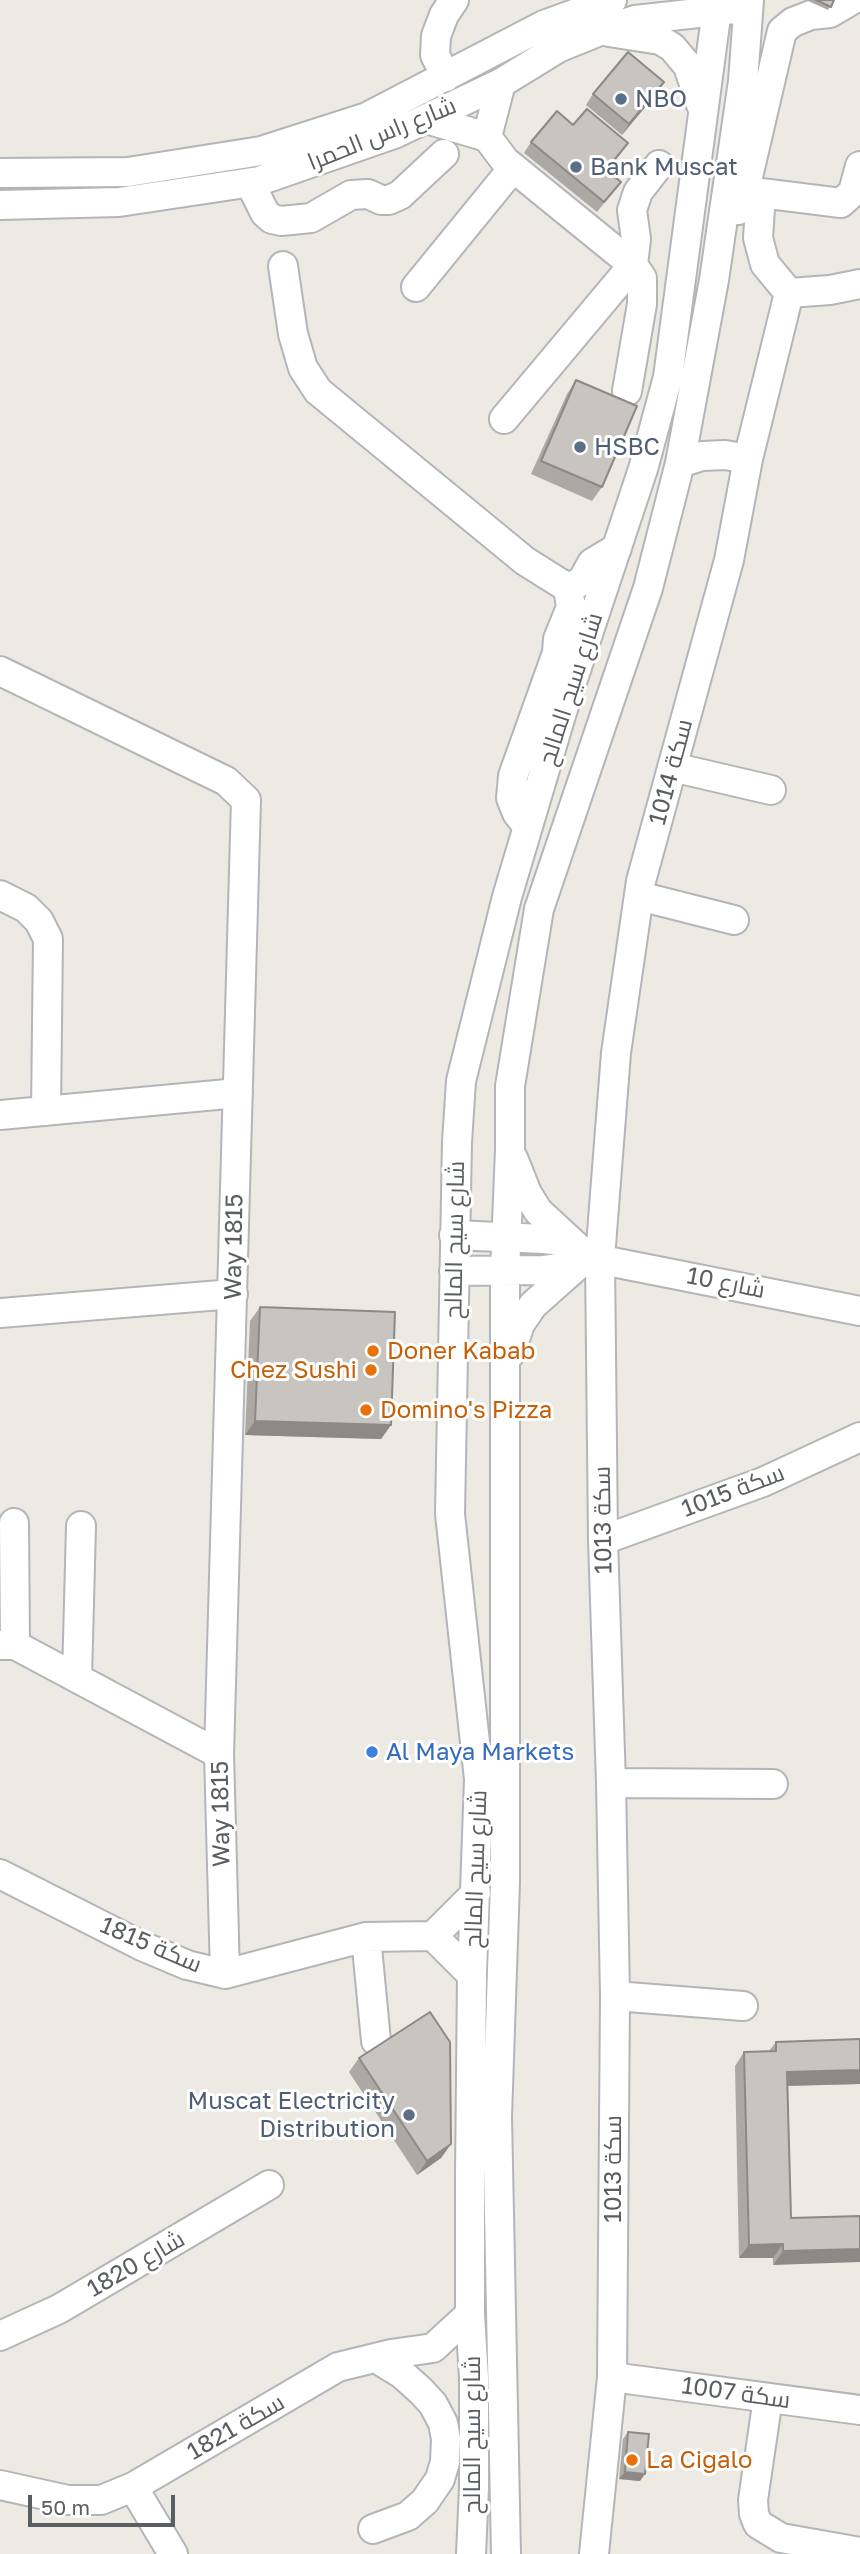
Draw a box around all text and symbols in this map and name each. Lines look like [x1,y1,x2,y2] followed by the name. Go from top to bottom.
[635,85,687,113] place label: NBO
[303,91,461,177] street label: شارع راس الحمرا
[613,91,629,107] marker: NBO
[590,153,738,181] place label: Bank Muscat
[568,159,584,175] marker: Bank Muscat
[594,433,660,461] place label: HSBC
[572,439,588,455] marker: HSBC
[533,609,609,769] street label: شارع سيح المالح
[643,716,699,828] street label: سكة 1014
[439,1161,471,1319] street label: شارع سيح المالح
[219,1194,249,1300] street label: Way 1815
[684,1261,768,1305] street label: شارع 10
[387,1337,535,1365] place label: Doner Kabab
[365,1343,381,1359] marker: Doner Kabab
[230,1356,357,1384] place label: Chez Sushi
[363,1362,379,1378] marker: Chez Sushi
[380,1396,552,1424] place label: Domino's Pizza
[358,1402,374,1418] marker: Domino's Pizza
[678,1458,788,1524] street label: سكة 1015
[588,1466,618,1574] street label: سكة 1013
[386,1738,574,1766] place label: Al Maya Markets
[364,1744,380,1760] marker: Al Maya Markets
[206,1761,236,1867] street label: Way 1815
[459,1789,493,1949] street label: شارع سيح المالح
[96,1911,206,1979] street label: سكة 1815
[188,2087,395,2143] place label: Muscat Electricity Distribution
[401,2107,417,2123] marker: Muscat Electricity Distribution
[599,2115,627,2223] street label: سكة 1013
[82,2225,190,2303] street label: 1820 شارع
[458,2356,486,2514] street label: شارع سيح المالح
[680,2371,792,2415] street label: سكة 1007
[182,2388,290,2466] street label: سكة 1821
[646,2446,752,2474] place label: La Cigalo
[624,2452,640,2468] marker: La Cigalo
[32,2480,178,2524] scale bar
[41,2494,90,2520] text: 50 m

